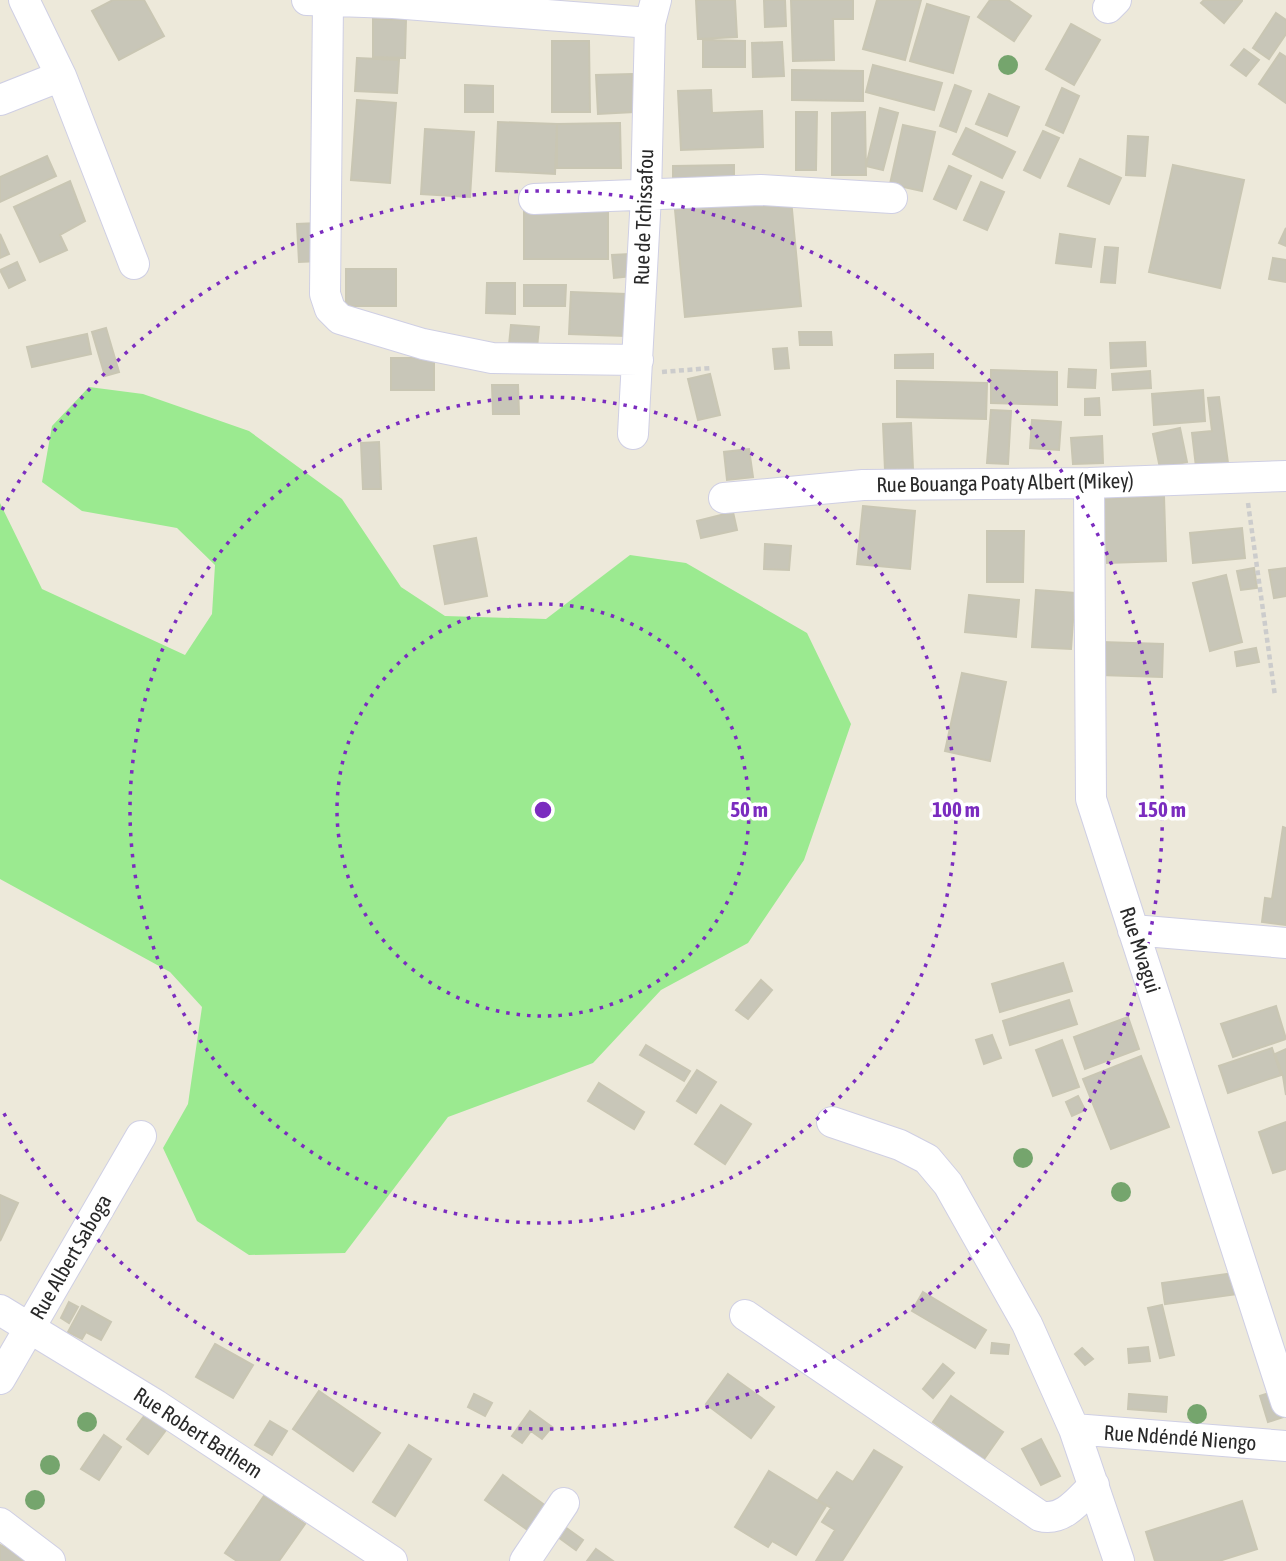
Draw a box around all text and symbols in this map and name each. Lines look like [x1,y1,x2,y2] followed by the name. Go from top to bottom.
[629,148,657,286] street label: Rue de Tchissafou
[876,468,1134,496] street label: Rue Bouanga Poaty Albert (Mikey)
[730,797,768,821] text: 50 m
[932,797,980,821] text: 100 m
[1138,797,1186,821] text: 150 m
[531,798,555,822] centre of rings
[1116,903,1166,996] street label: Rue Mvagui
[25,1190,116,1323] street label: Rue Albert Saboga
[130,1382,267,1483] street label: Rue Robert Bathem
[1103,1420,1257,1454] street label: Rue Ndéndé Niengo

